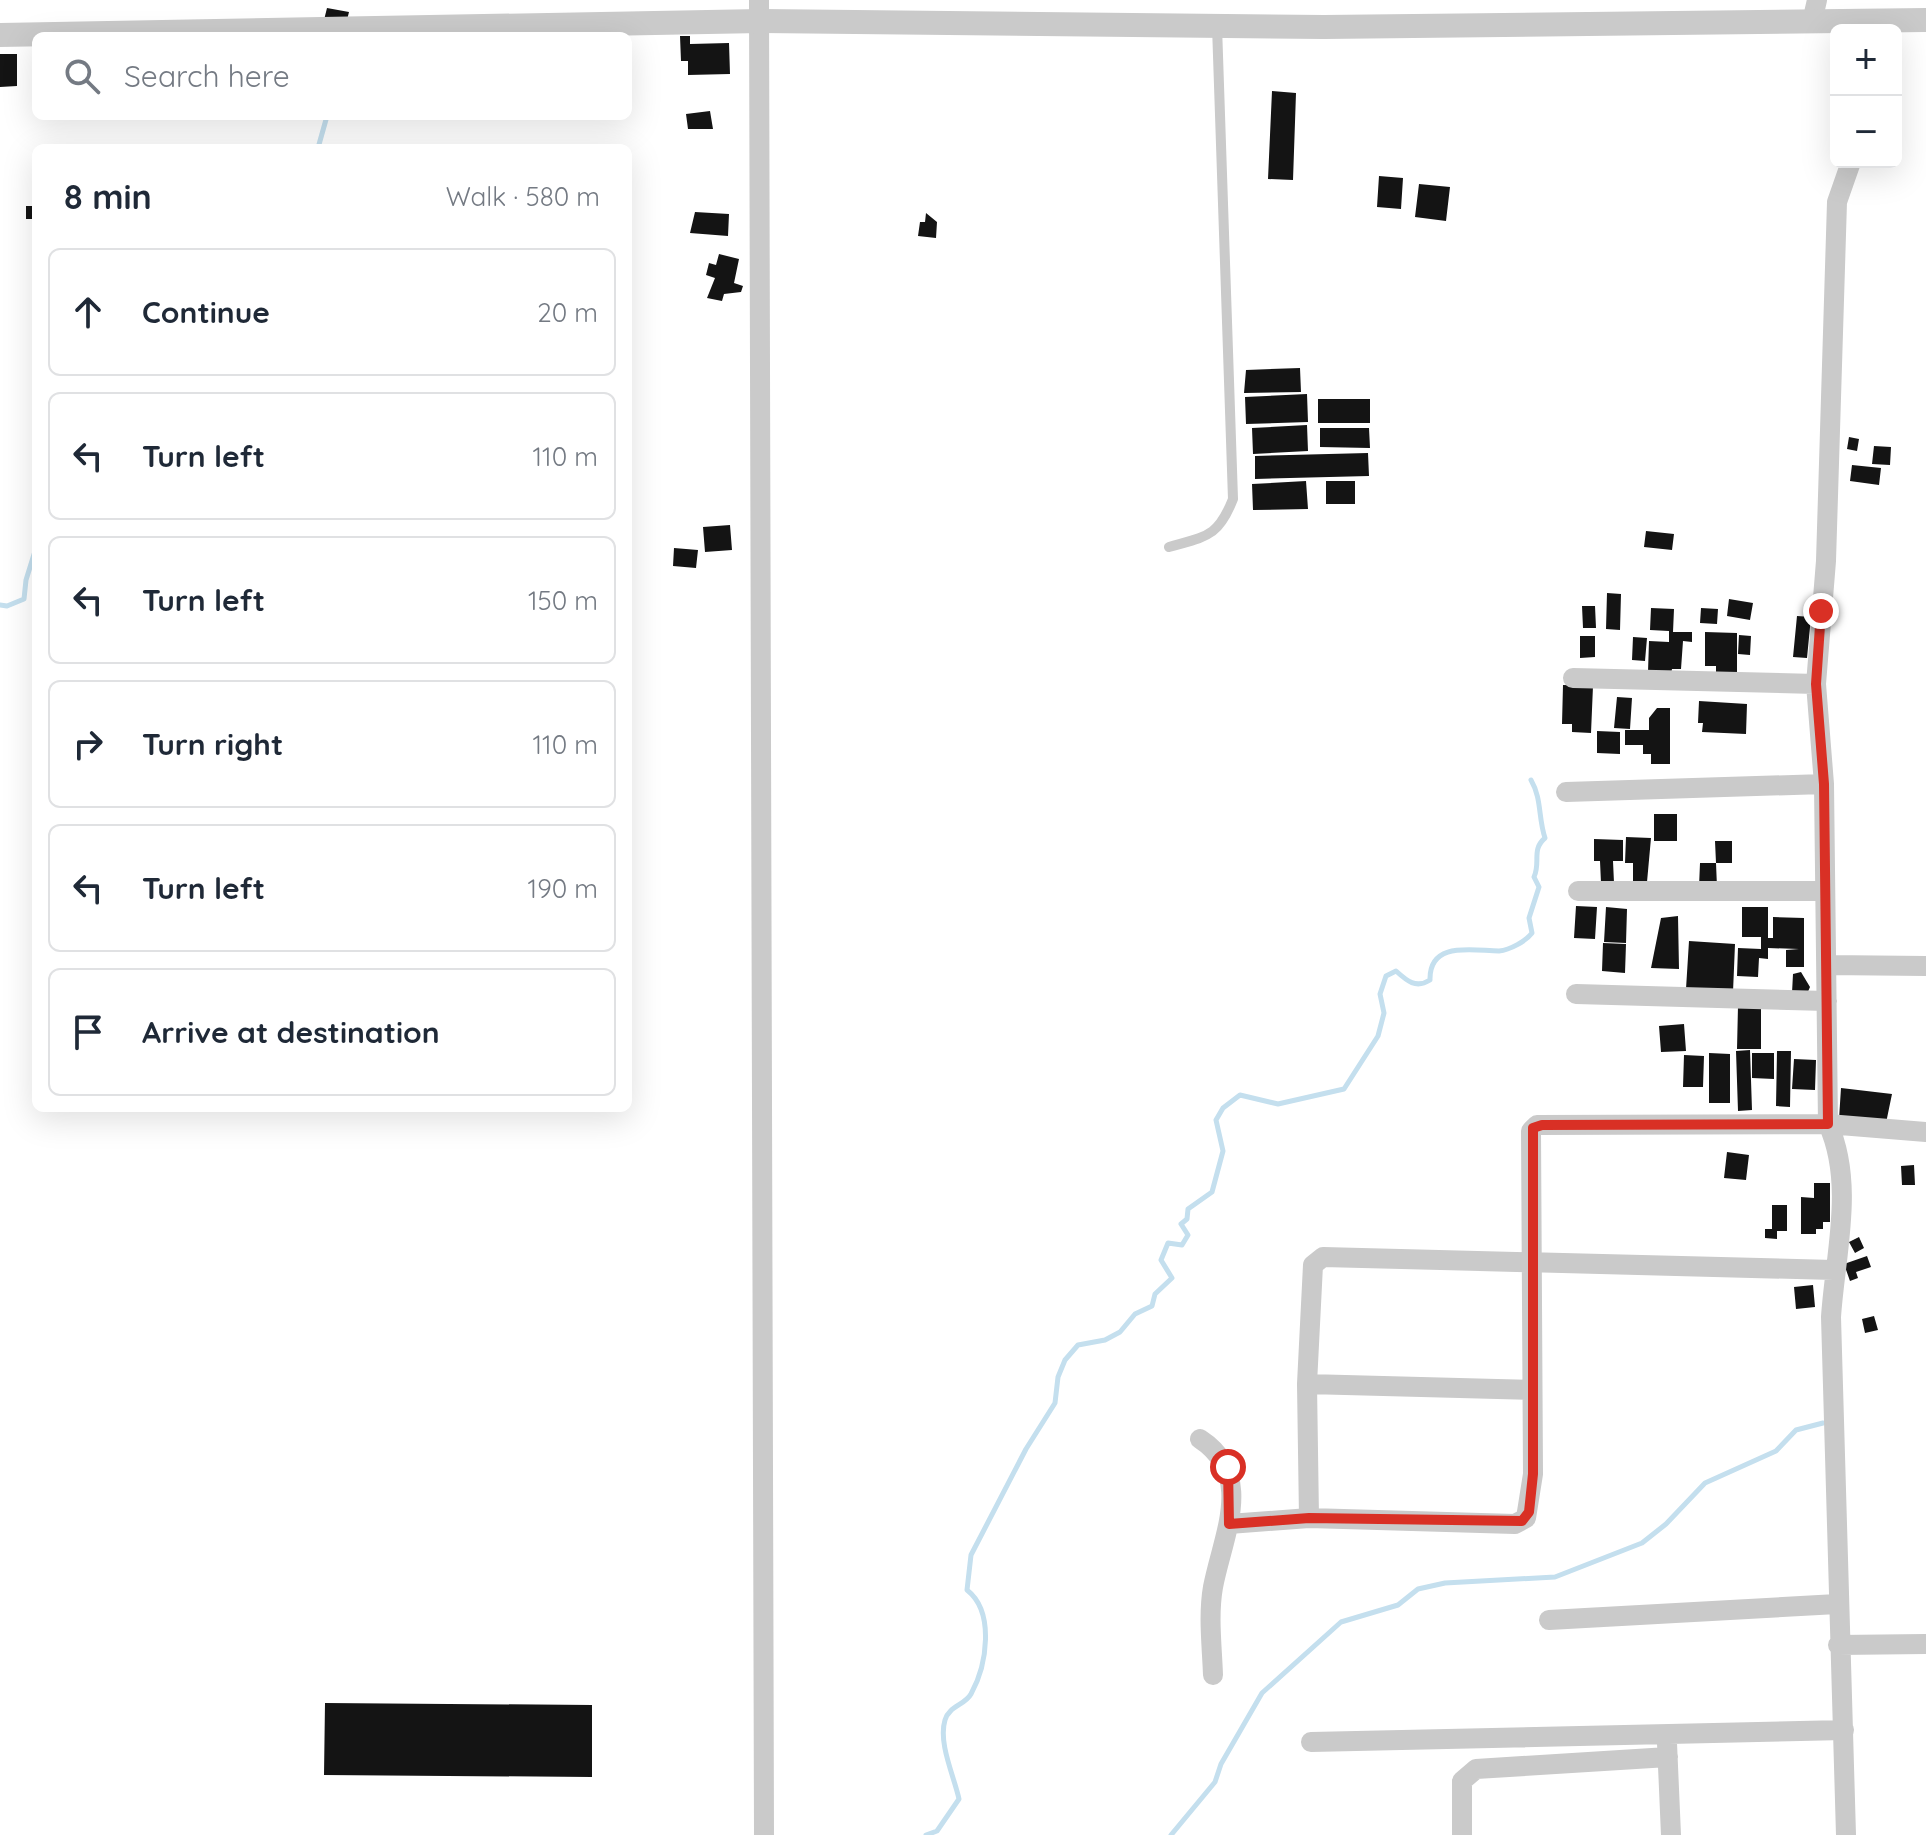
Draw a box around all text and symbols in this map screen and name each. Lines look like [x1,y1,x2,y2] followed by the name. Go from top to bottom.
[1830,24,1902,168] map controls
[1830,24,1902,96] button: +
[32,32,632,120] search box
[60,54,104,98] icon: search
[124,57,290,95] text: Search here
[1830,96,1902,168] button: −
[64,175,152,218] text: 8 min
[446,180,600,213] text: Walk · 580 m
[66,290,110,334] icon: ahead
[142,293,270,331] text: Continue
[537,296,598,329] text: 20 m
[66,434,110,478] icon: left
[142,437,265,475] text: Turn left
[532,440,598,473] text: 110 m
[66,578,110,622] icon: left
[142,581,265,619] text: Turn left
[528,584,598,617] text: 150 m
[1803,593,1839,629] route end
[66,722,110,766] icon: right
[142,725,283,763] text: Turn right
[532,728,598,761] text: 110 m
[66,866,110,910] icon: left
[142,869,265,907] text: Turn left
[528,872,598,905] text: 190 m
[66,1010,110,1054] icon: arrive
[142,1013,440,1051] text: Arrive at destination
[1210,1449,1246,1485] route start

